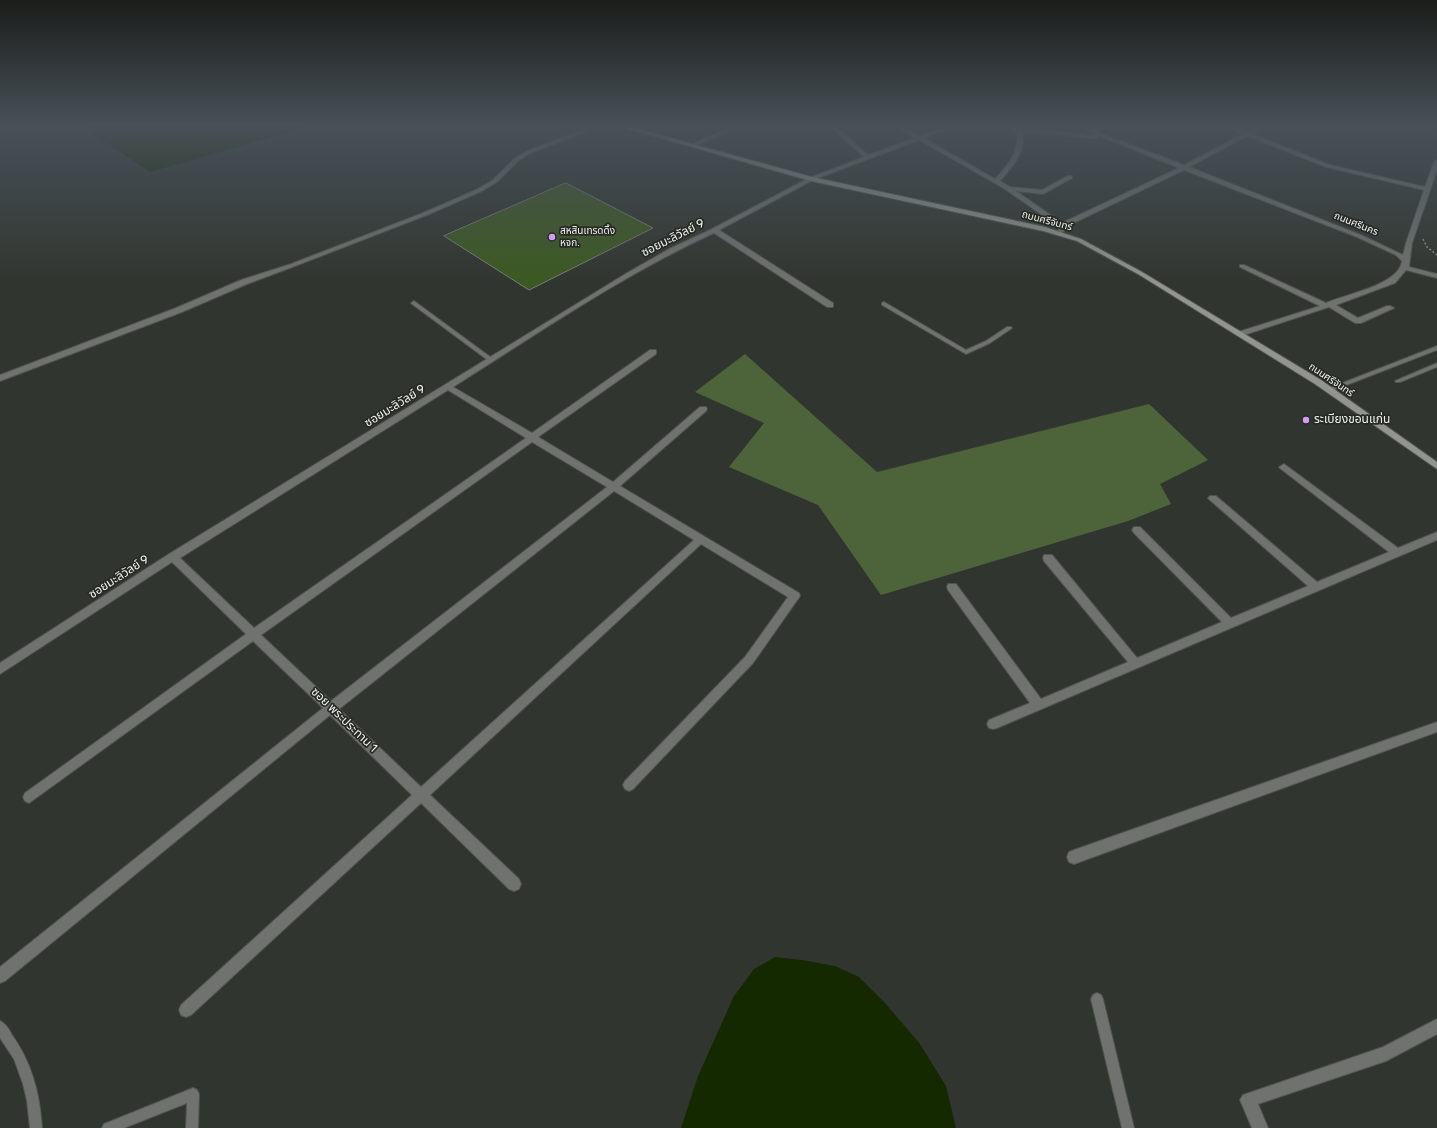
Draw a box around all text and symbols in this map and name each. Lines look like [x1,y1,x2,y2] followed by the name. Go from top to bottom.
[1020,208,1074,234] street label: ถนนศรีจันทร์
[1332,210,1380,238] street label: ถนนศรีนคร
[639,216,707,260] street label: ซอยมะลิวัลย์ 9
[560,225,615,248] place label: สหสินเทรดดิ้ง หจก.
[547,232,557,242] marker: สหสินเทรดดิ้ง หจก.
[1306,361,1356,399] street label: ถนนศรีจันทร์
[362,382,428,430] street label: ซอยมะลิวัลย์ 9
[1314,413,1390,427] place label: ระเบียงขอนแก่น
[1301,415,1311,425] marker: ระเบียงขอนแก่น
[86,552,152,602] street label: ซอยมะลิวัลย์ 9
[308,685,380,755] street label: ซอย พระประทาน 1

